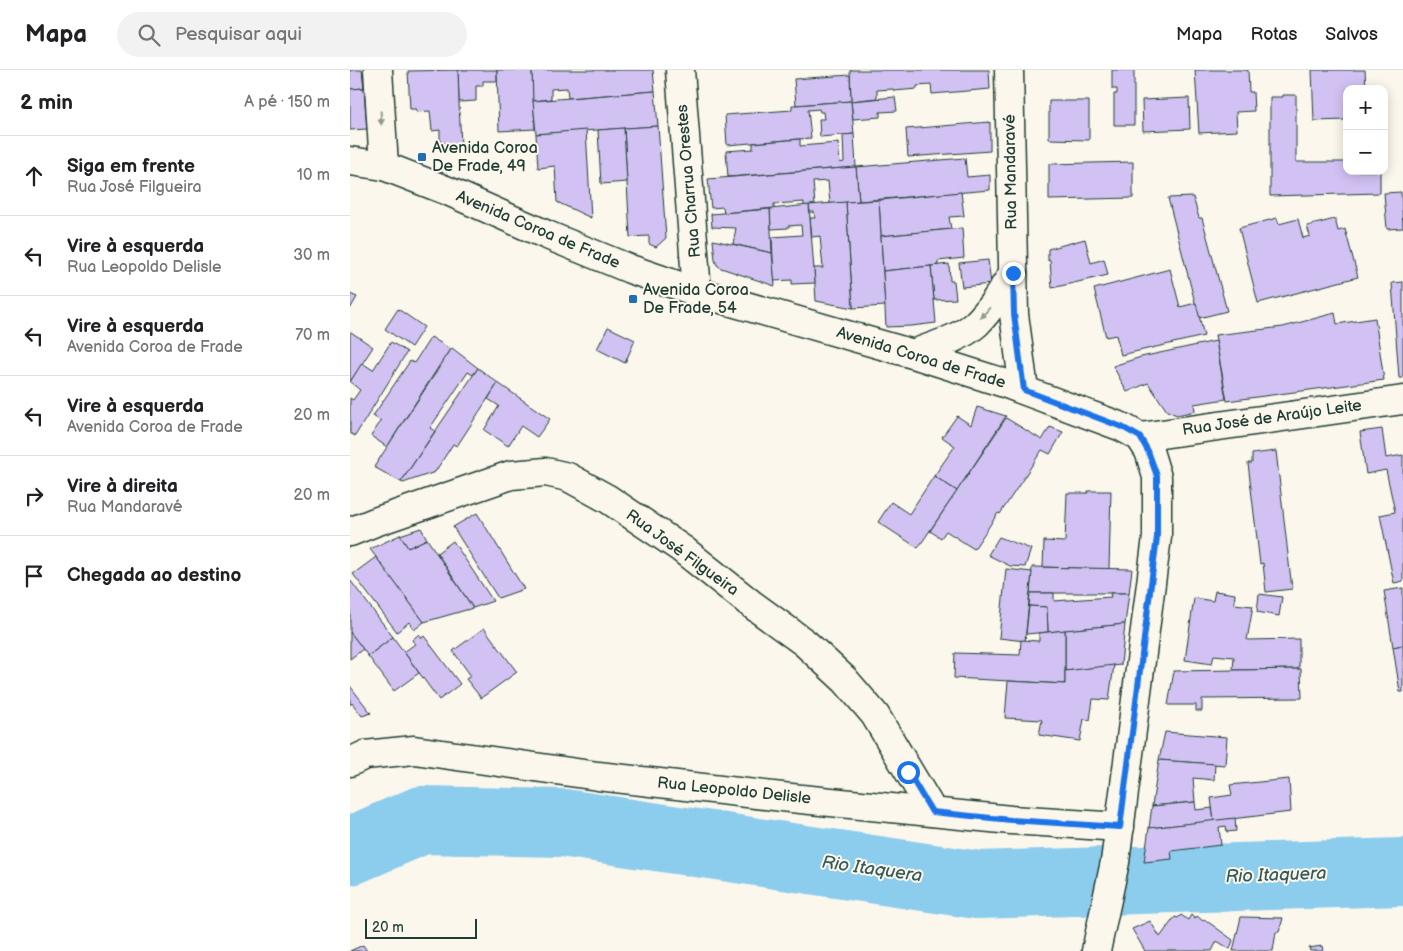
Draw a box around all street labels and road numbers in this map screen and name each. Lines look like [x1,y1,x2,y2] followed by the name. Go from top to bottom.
[673,104,705,258] street label: Rua Charrua Orestes
[1000,114,1022,230] street label: Rua Mandaravé
[453,187,623,273] street label: Avenida Coroa de Frade
[834,323,1008,393] street label: Avenida Coroa de Frade
[1181,396,1363,440] street label: Rua José de Araújo Leite
[622,506,742,600] street label: Rua José Filgueira
[656,773,812,809] street label: Rua Leopoldo Delisle

